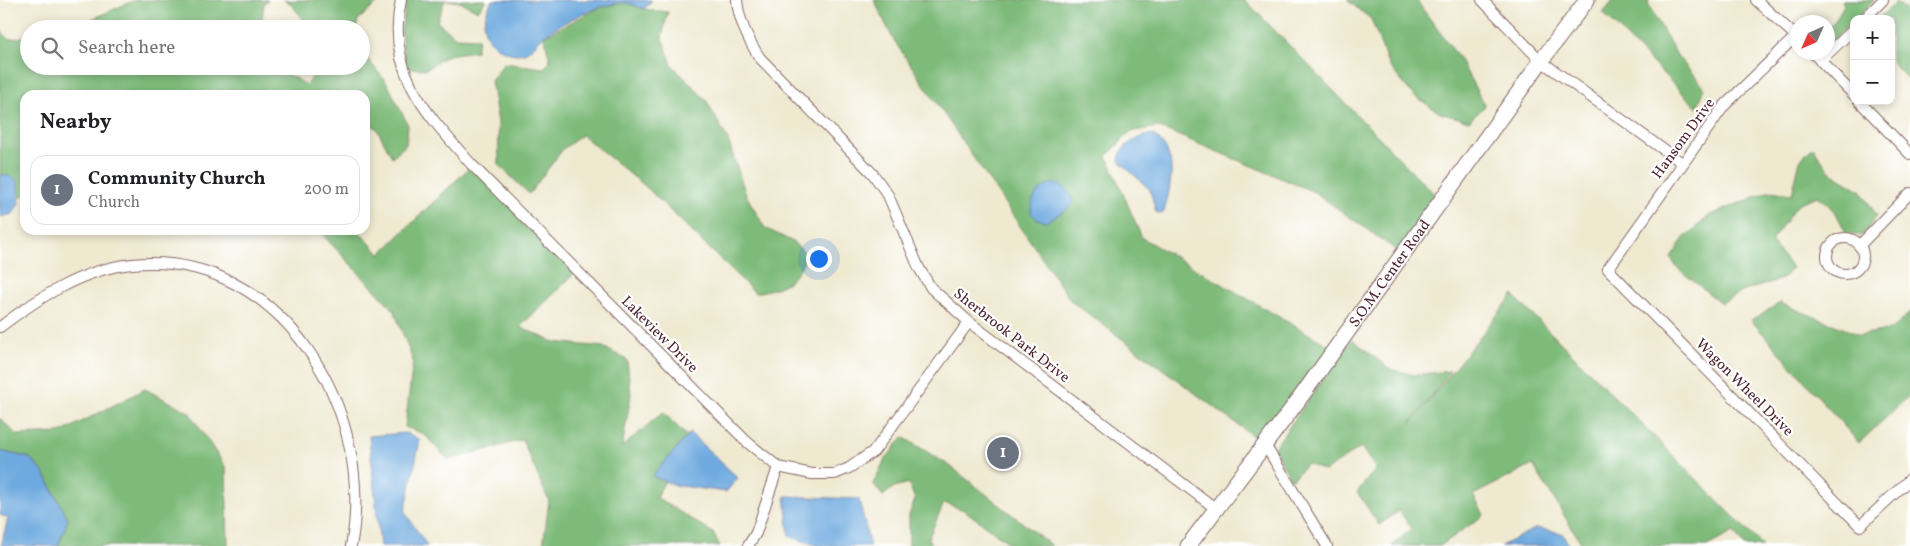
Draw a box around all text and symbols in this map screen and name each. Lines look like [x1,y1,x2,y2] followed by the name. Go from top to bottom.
[1790,15,1835,60] north arrow
[1850,15,1895,105] map controls
[1850,15,1895,60] button: +
[20,20,370,75] search box
[38,34,66,62] icon: search
[78,35,175,61] text: Search here
[1850,60,1895,105] button: −
[1648,94,1721,183] street label: Hansom Drive
[40,108,111,137] text: Nearby
[88,166,266,192] text: Community Church
[54,179,60,201] text: 1
[304,179,349,201] text: 200 m
[88,192,140,214] text: Church
[1345,216,1436,332] street label: S.O.M. Center Road
[806,246,832,272] your location
[949,284,1074,388] street label: Sherbrook Park Drive
[616,292,702,378] street label: Lakeview Drive
[1690,334,1798,442] street label: Wagon Wheel Drive
[987,434,1019,472] pin: 1

